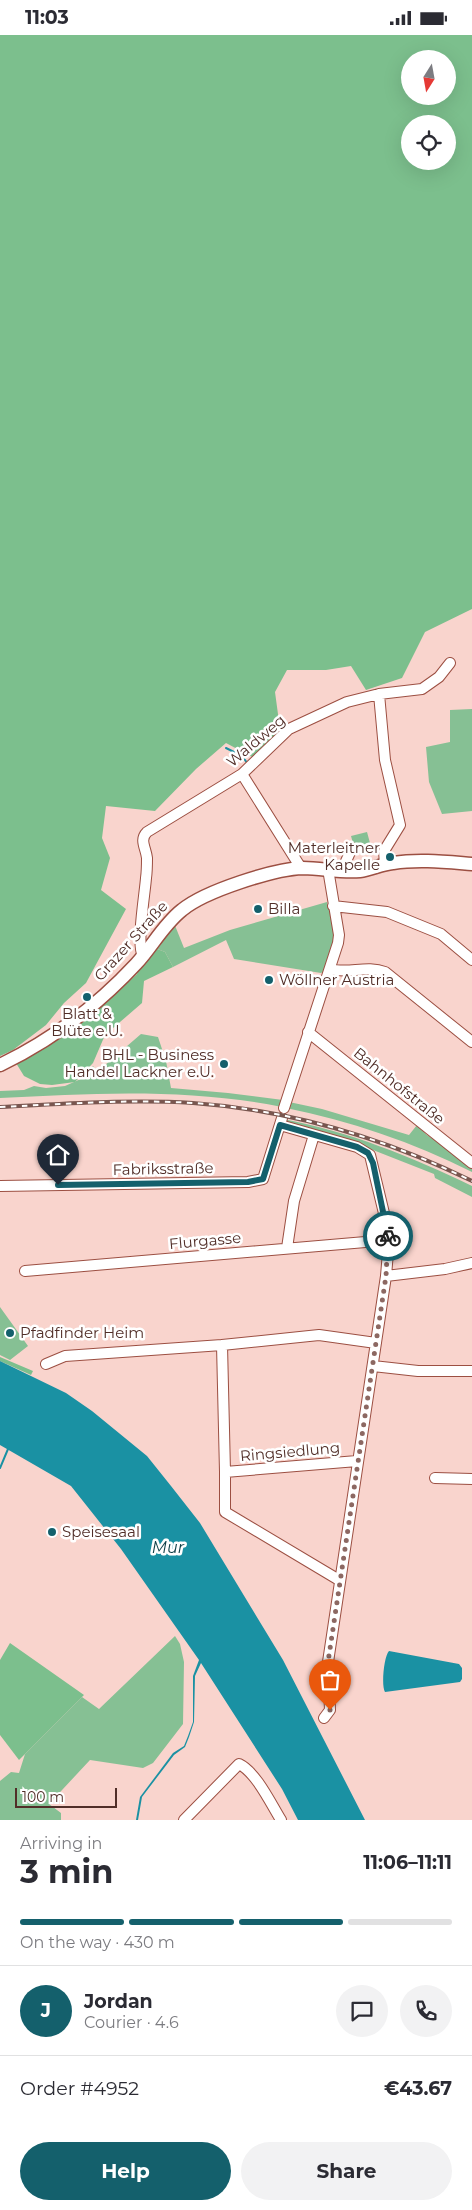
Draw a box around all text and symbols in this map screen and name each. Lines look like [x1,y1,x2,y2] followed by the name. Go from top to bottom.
[25,6,69,29] text: 11:03
[401,50,456,105] north arrow
[401,50,456,170] map controls
[401,115,456,170] button: locate
[222,710,289,771] street label: Waldweg
[288,838,380,874] place label: Materleitner Kapelle
[384,851,396,863] marker: Materleitner Kapelle
[90,897,171,985] street label: Grazer Straße
[268,899,300,918] place label: Billa
[252,903,264,915] marker: Billa
[279,970,394,989] place label: Wöllner Austria
[263,974,275,986] marker: Wöllner Austria
[81,991,93,1003] marker: Blatt & Blüte e.U.
[51,1004,123,1040] place label: Blatt & Blüte e.U.
[350,1043,449,1128] street label: Bahnhofstraße
[65,1045,214,1081] place label: BHL - Business Handel Lackner e.U.
[218,1058,230,1070] marker: BHL - Business Handel Lackner e.U.
[37,1134,79,1185] pin
[44,1141,72,1169] icon: home
[112,1158,214,1179] street label: Fabriksstraße
[363,1211,413,1261] courier
[374,1222,402,1250] icon: bike
[168,1228,242,1253] street label: Flurgasse
[20,1323,144,1342] place label: Pfadfinder Heim
[4,1327,16,1339] marker: Pfadfinder Heim
[239,1438,341,1465] street label: Ringsiedlung
[62,1522,140,1541] place label: Speisesaal
[46,1526,58,1538] marker: Speisesaal
[152,1538,185,1557] water label: Mur
[309,1659,351,1710] pin
[316,1666,344,1694] icon: bag
[15,1785,118,1808] scale bar
[22,1788,64,1806] text: 100 m
[20,1834,102,1853] text: Arriving in
[363,1851,452,1874] text: 11:06–11:11
[20,1852,113,1891] text: 3 min
[20,1933,175,1952] text: On the way · 430 m
[336,1985,388,2037] button: chat
[400,1985,452,2037] button: phone
[84,1990,153,2013] text: Jordan
[41,1999,51,2022] text: J
[84,2013,179,2032] text: Courier · 4.6
[20,2077,139,2100] text: Order #4952
[384,2077,452,2100] text: €43.67
[20,2142,231,2200] button: Help
[241,2142,452,2200] button: Share

